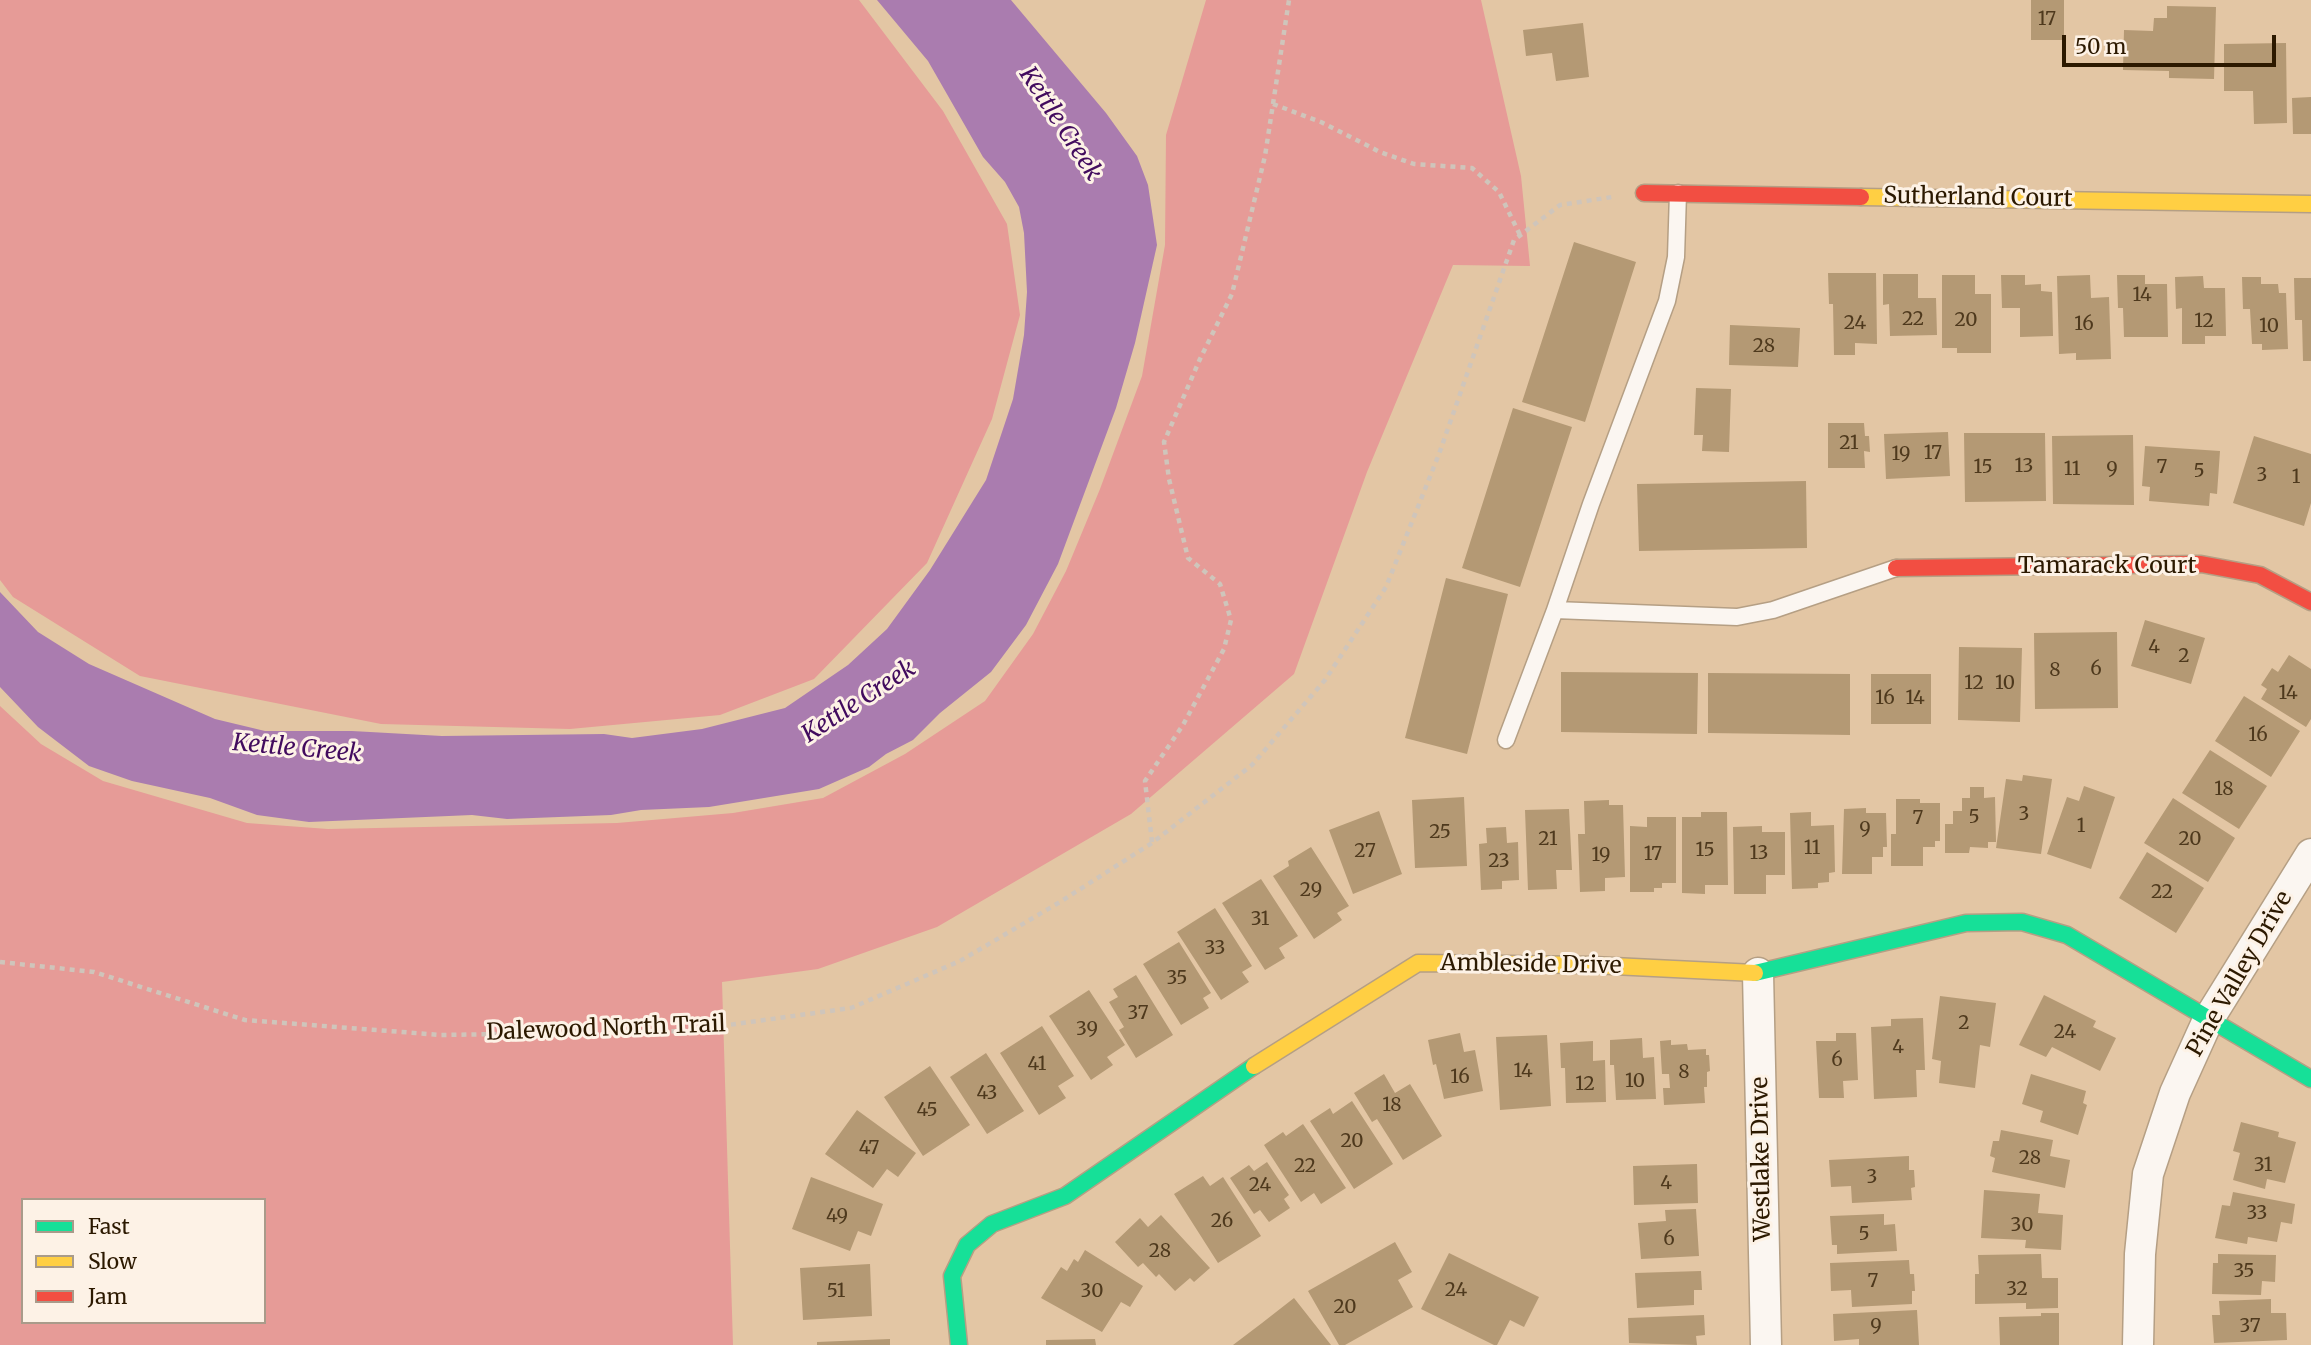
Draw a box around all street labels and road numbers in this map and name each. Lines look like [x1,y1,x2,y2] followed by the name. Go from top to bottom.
[1883,183,2073,213] street label: Sutherland Court
[2018,552,2196,580] street label: Tamarack Court
[2181,886,2299,1062] street label: Pine Valley Drive
[1440,950,1622,980] street label: Ambleside Drive
[486,1011,726,1047] street label: Dalewood North Trail
[1747,1076,1777,1242] street label: Westlake Drive

